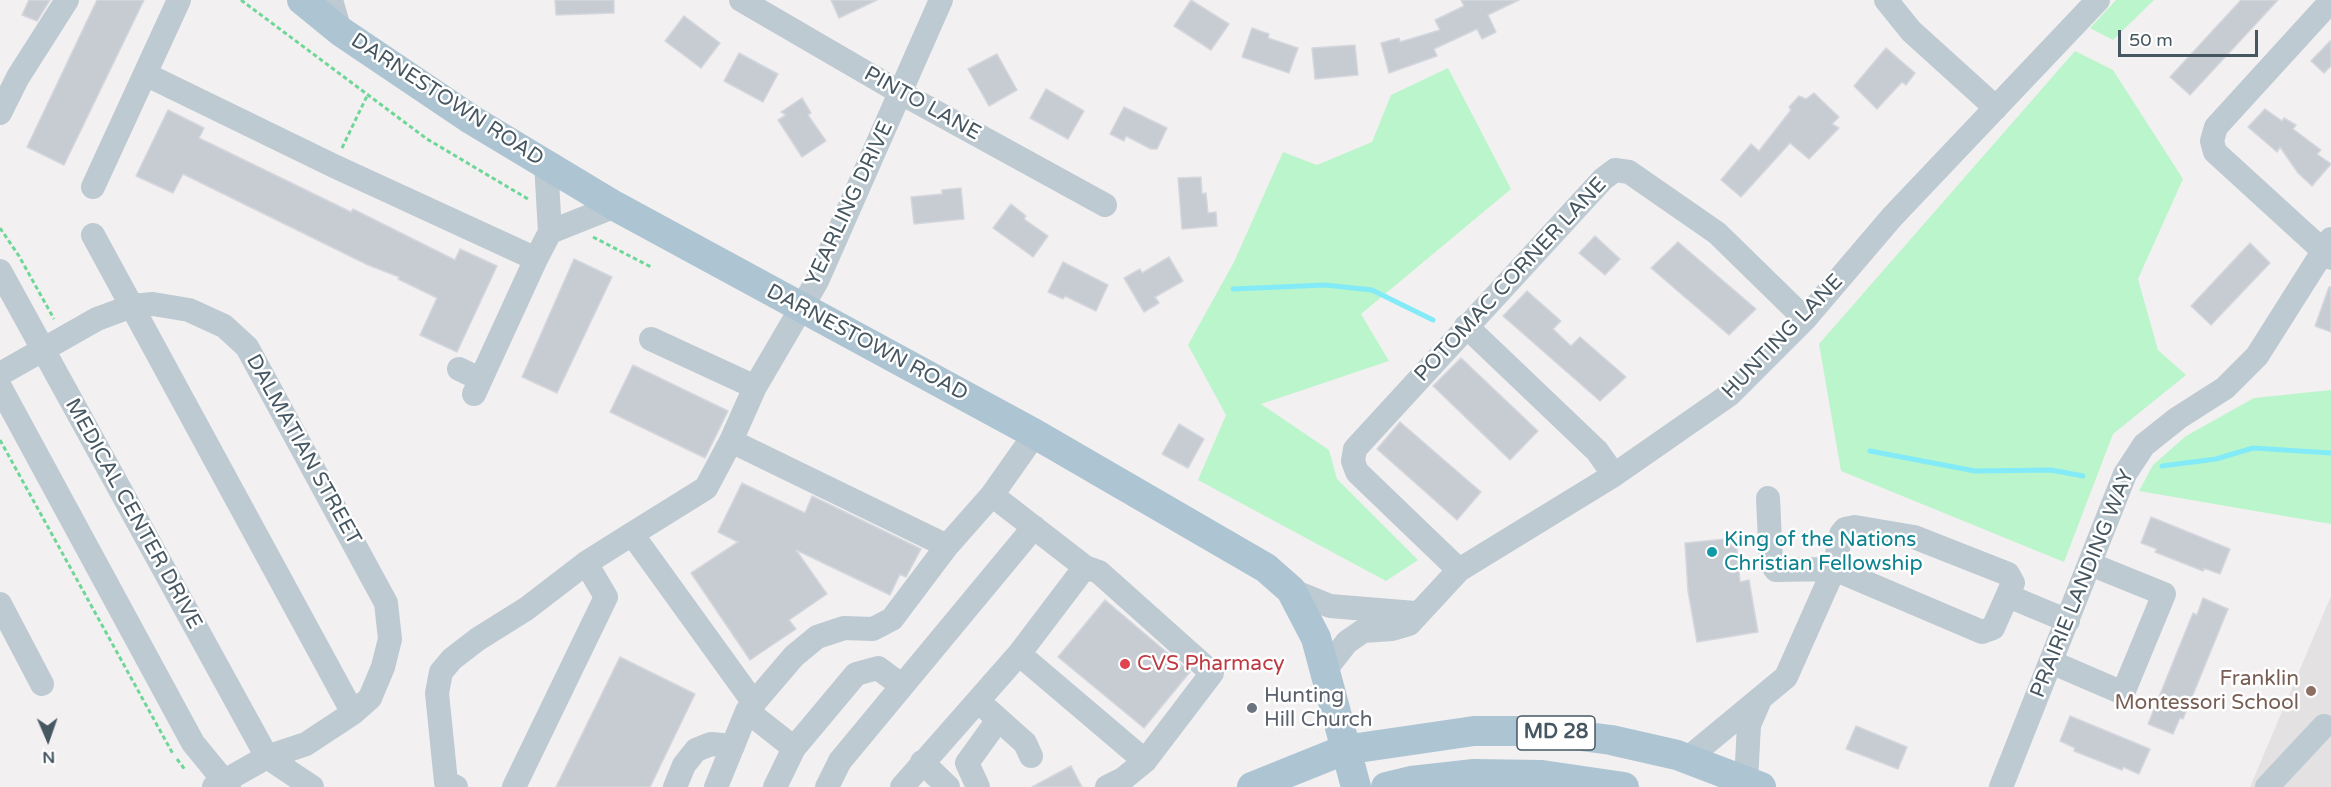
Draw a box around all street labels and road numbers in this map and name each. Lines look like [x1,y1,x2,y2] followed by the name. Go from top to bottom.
[346,28,548,172] street label: DARNESTOWN ROAD
[859,62,985,146] street label: PINTO LANE
[801,118,899,290] street label: YEARLING DRIVE
[1410,173,1612,387] street label: POTOMAC CORNER LANE
[1717,270,1849,404] street label: HUNTING LANE
[762,279,972,407] street label: DARNESTOWN ROAD
[240,350,366,550] street label: DALMATIAN STREET
[59,394,207,634] street label: MEDICAL CENTER DRIVE
[2026,466,2140,702] street label: PRAIRIE LANDING WAY
[1517,716,1595,750] road number: MD 28

